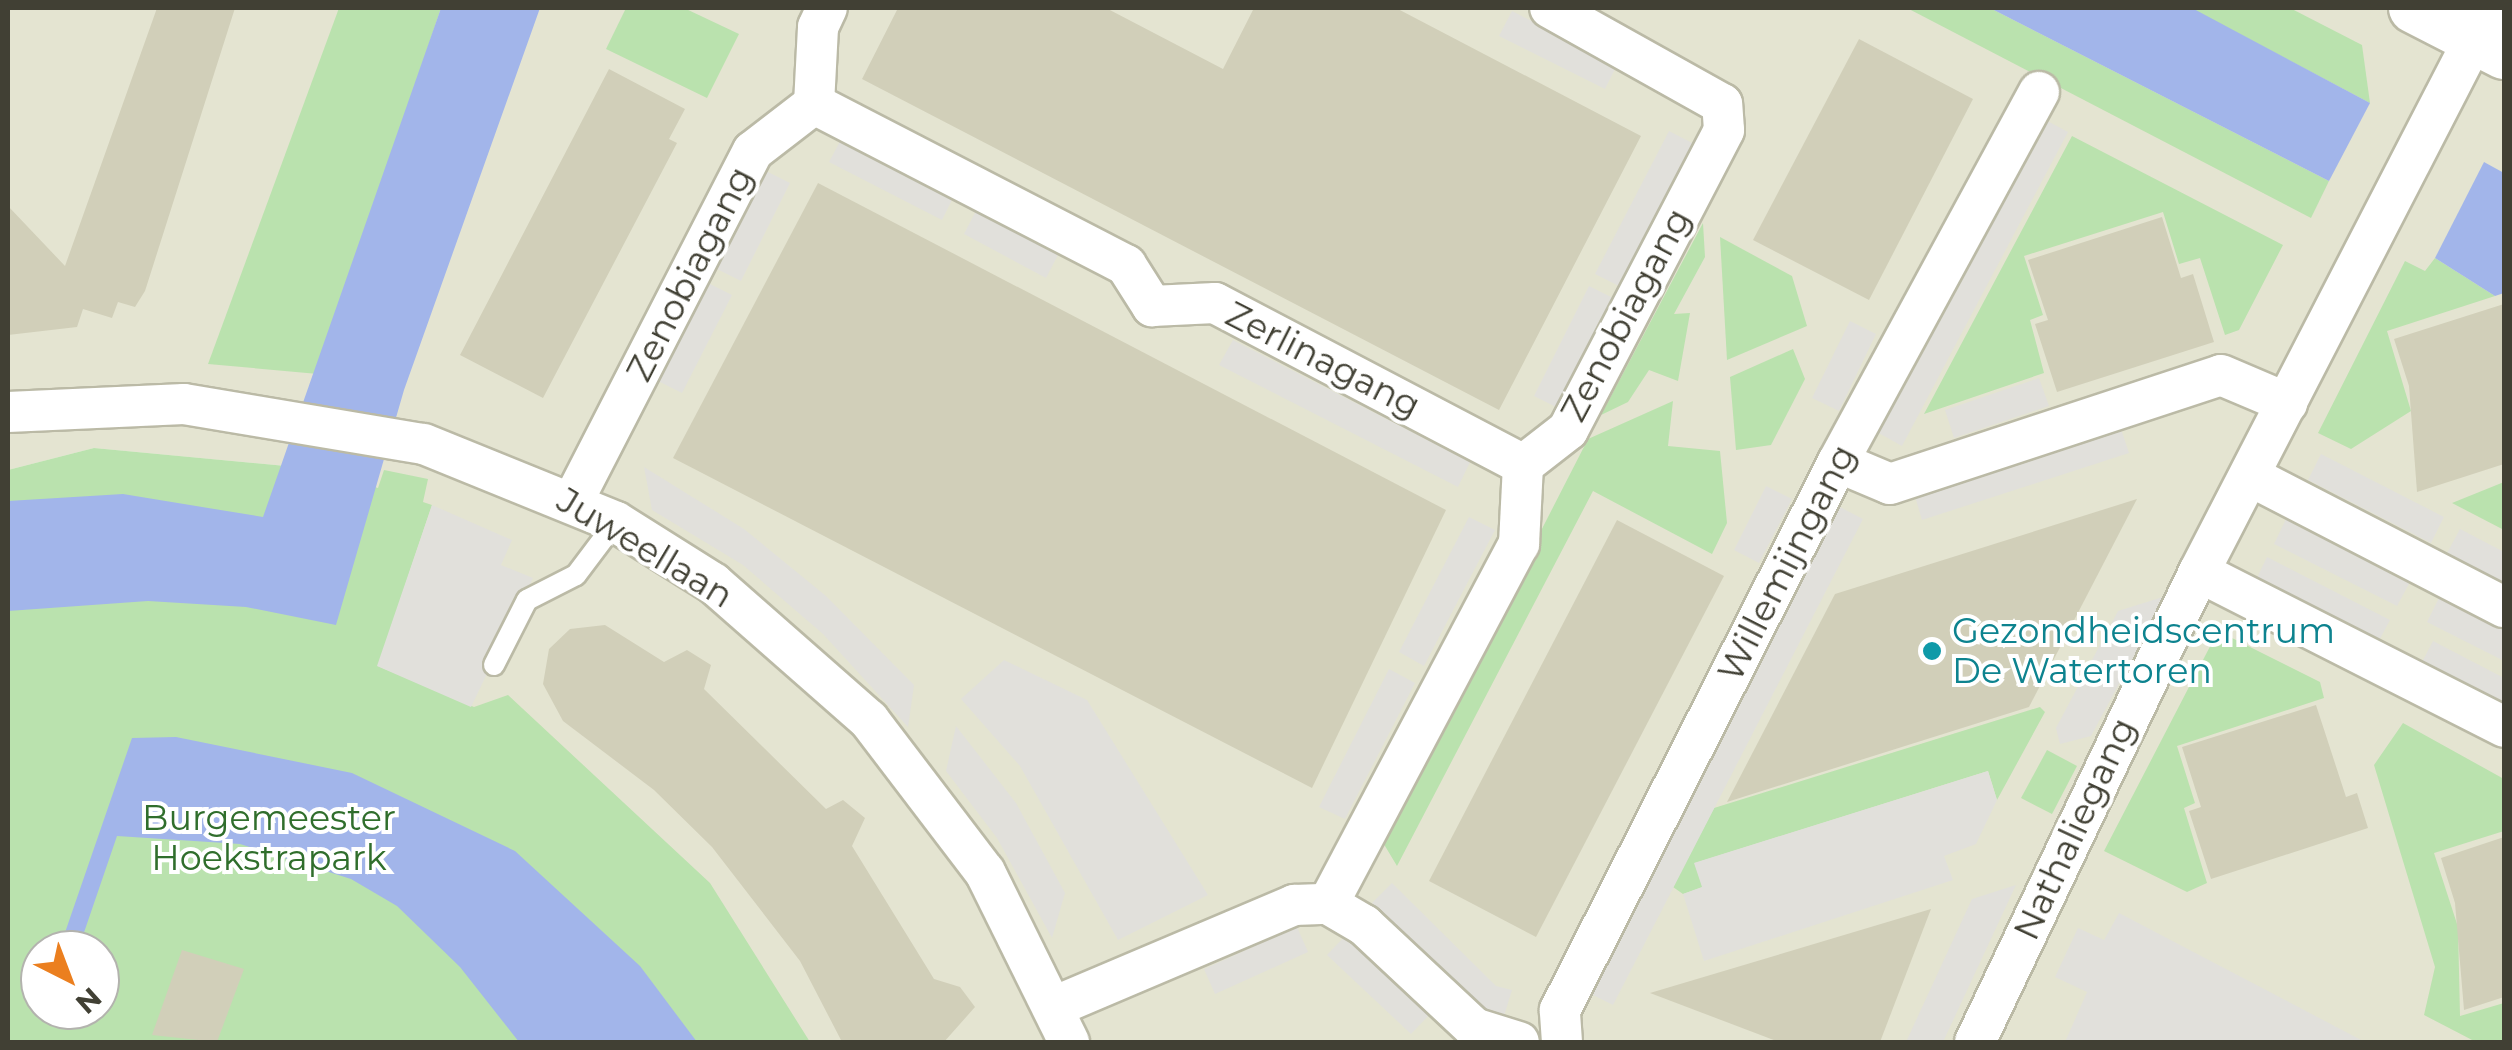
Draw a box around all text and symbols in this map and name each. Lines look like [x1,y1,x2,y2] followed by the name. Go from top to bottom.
[618,160,762,388] street label: Zenobiagang
[1552,201,1700,429] street label: Zenobiagang
[1219,293,1427,427] street label: Zerlinagang
[1709,438,1865,688] street label: Willemijngang
[550,479,740,617] street label: Juweellaan
[1952,610,2335,692] place label: Gezondheidscentrum De Watertoren
[1921,640,1943,662] marker: Gezondheidscentrum De Watertoren
[2005,711,2145,947] street label: Nathaliegang
[142,797,396,879] park label: Burgemeester Hoekstrapark
[20,930,120,1030] north arrow
[69,981,109,1021] text: N

